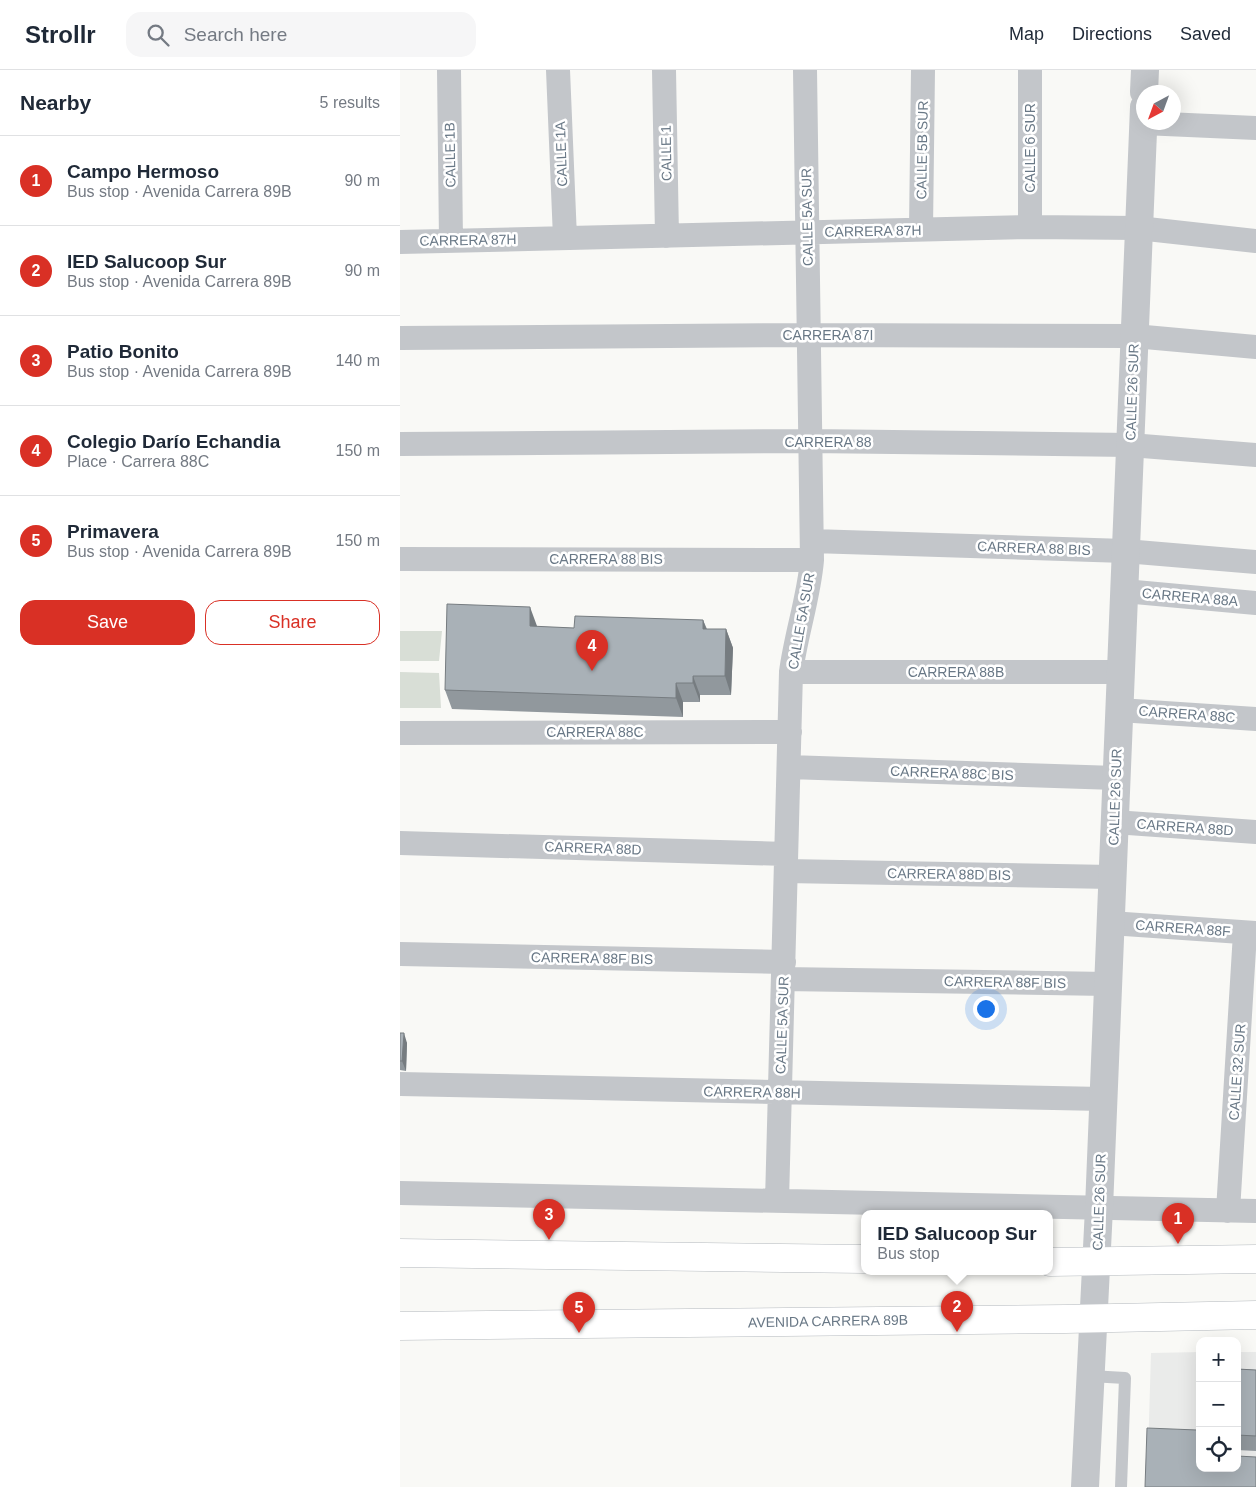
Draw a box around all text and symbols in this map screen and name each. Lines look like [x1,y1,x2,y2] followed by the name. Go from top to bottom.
[126,12,476,57] search box
[25,21,96,48] text: Strollr
[144,21,172,49] icon: search
[184,24,287,45] text: Search here
[1009,24,1044,44] text: Map
[1072,24,1152,44] text: Directions
[1180,24,1231,44] text: Saved
[1136,85,1181,130] north arrow
[20,91,91,114] text: Nearby
[320,94,380,111] text: 5 results
[913,100,931,200] street label: CALLE 5B SUR
[1022,103,1038,193] street label: CALLE 6 SUR
[552,120,570,187] street label: CALLE 1A
[441,122,459,188] street label: CALLE 1B
[658,125,674,181] street label: CALLE 1
[67,161,219,182] text: Campo Hermoso
[798,168,816,266] street label: CALLE 5A SUR
[32,172,40,189] text: 1
[344,172,380,189] text: 90 m
[67,183,292,200] text: Bus stop · Avenida Carrera 89B
[824,222,922,240] street label: CARRERA 87H
[419,231,517,249] street label: CARRERA 87H
[67,251,226,272] text: IED Salucoop Sur
[32,262,40,279] text: 2
[344,262,380,279] text: 90 m
[67,273,292,290] text: Bus stop · Avenida Carrera 89B
[782,327,874,343] street label: CARRERA 87I
[67,341,179,362] text: Patio Bonito
[1122,343,1142,441] street label: CALLE 26 SUR
[32,352,40,369] text: 3
[336,352,380,369] text: 140 m
[67,363,292,380] text: Bus stop · Avenida Carrera 89B
[67,431,280,452] text: Colegio Darío Echandia
[784,434,872,450] street label: CARRERA 88
[32,442,40,459] text: 4
[336,442,380,459] text: 150 m
[67,453,209,470] text: Place · Carrera 88C
[67,521,159,542] text: Primavera
[32,532,40,549] text: 5
[336,532,380,549] text: 150 m
[977,538,1091,558] street label: CARRERA 88 BIS
[67,543,292,560] text: Bus stop · Avenida Carrera 89B
[549,551,663,567] street label: CARRERA 88 BIS
[785,571,817,671] street label: CALLE 5A SUR
[1141,585,1239,609] street label: CARRERA 88A
[20,600,195,645] button: Save
[205,600,380,645] button: Share
[576,630,608,671] pin: 4
[908,664,1004,680] street label: CARRERA 88B
[1138,703,1236,725] street label: CARRERA 88C
[546,724,644,740] street label: CARRERA 88C
[1105,748,1125,846] street label: CALLE 26 SUR
[890,763,1014,783] street label: CARRERA 88C BIS
[1136,816,1234,838] street label: CARRERA 88D
[544,838,642,858] street label: CARRERA 88D
[887,865,1011,883] street label: CARRERA 88D BIS
[1135,917,1231,939] street label: CARRERA 88F
[531,949,653,967] street label: CARRERA 88F BIS
[944,973,1066,991] street label: CARRERA 88F BIS
[772,976,792,1074] street label: CALLE 5A SUR
[973,996,999,1022] your location
[1226,1023,1248,1121] street label: CALLE 32 SUR
[703,1083,801,1101] street label: CARRERA 88H
[1089,1153,1109,1251] street label: CALLE 26 SUR
[533,1199,565,1240] pin: 3
[1162,1203,1194,1244] pin: 1
[861,1210,1053,1275] popup
[877,1223,1037,1244] text: IED Salucoop Sur
[877,1245,940,1262] text: Bus stop
[941,1291,973,1332] pin: 2
[563,1292,595,1333] pin: 5
[748,1312,908,1330] street label: AVENIDA CARRERA 89B
[1196,1337,1241,1472] map controls
[1196,1337,1241,1382] button: +
[1196,1382,1241,1427] button: −
[1196,1427,1241,1472] button: locate

